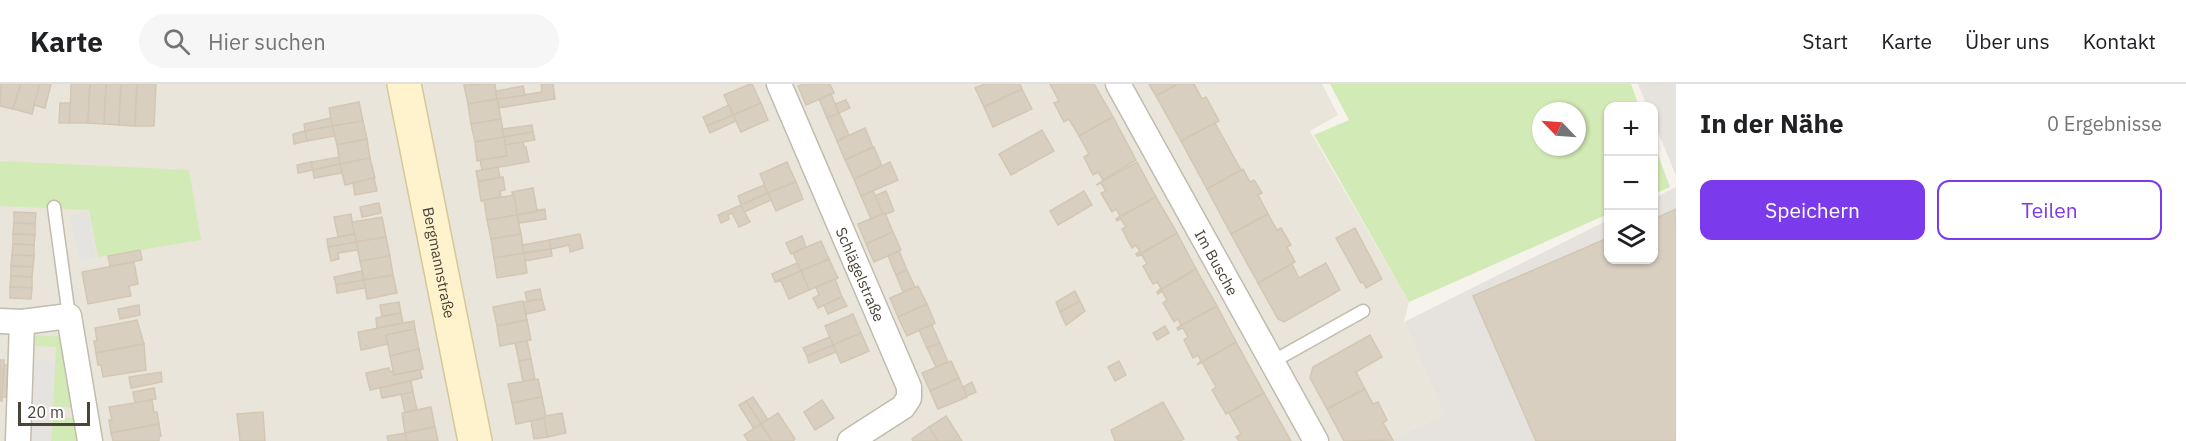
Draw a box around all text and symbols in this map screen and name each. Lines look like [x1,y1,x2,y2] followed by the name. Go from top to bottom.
[139,14,559,68] search box
[30,23,103,60] text: Karte
[160,25,193,58] icon: search
[208,27,326,56] text: Hier suchen
[1802,27,1848,55] text: Start
[1881,27,1932,55] text: Karte
[1965,27,2050,55] text: Über uns
[2083,27,2156,55] text: Kontakt
[1532,102,1586,156] north arrow
[1604,102,1658,264] map controls
[1604,102,1658,156] button: +
[1700,106,1844,140] text: In der Nähe
[2047,110,2162,137] text: 0 Ergebnisse
[1604,156,1658,210] button: −
[1700,180,1925,240] button: Speichern
[1937,180,2162,240] button: Teilen
[419,205,460,320] street label: Bergmannstraße
[1604,210,1658,264] button: layers
[832,224,889,324] street label: Schlägelstraße
[1191,226,1243,299] street label: Im Busche
[18,399,90,426] scale bar
[27,402,64,422] text: 20 m

